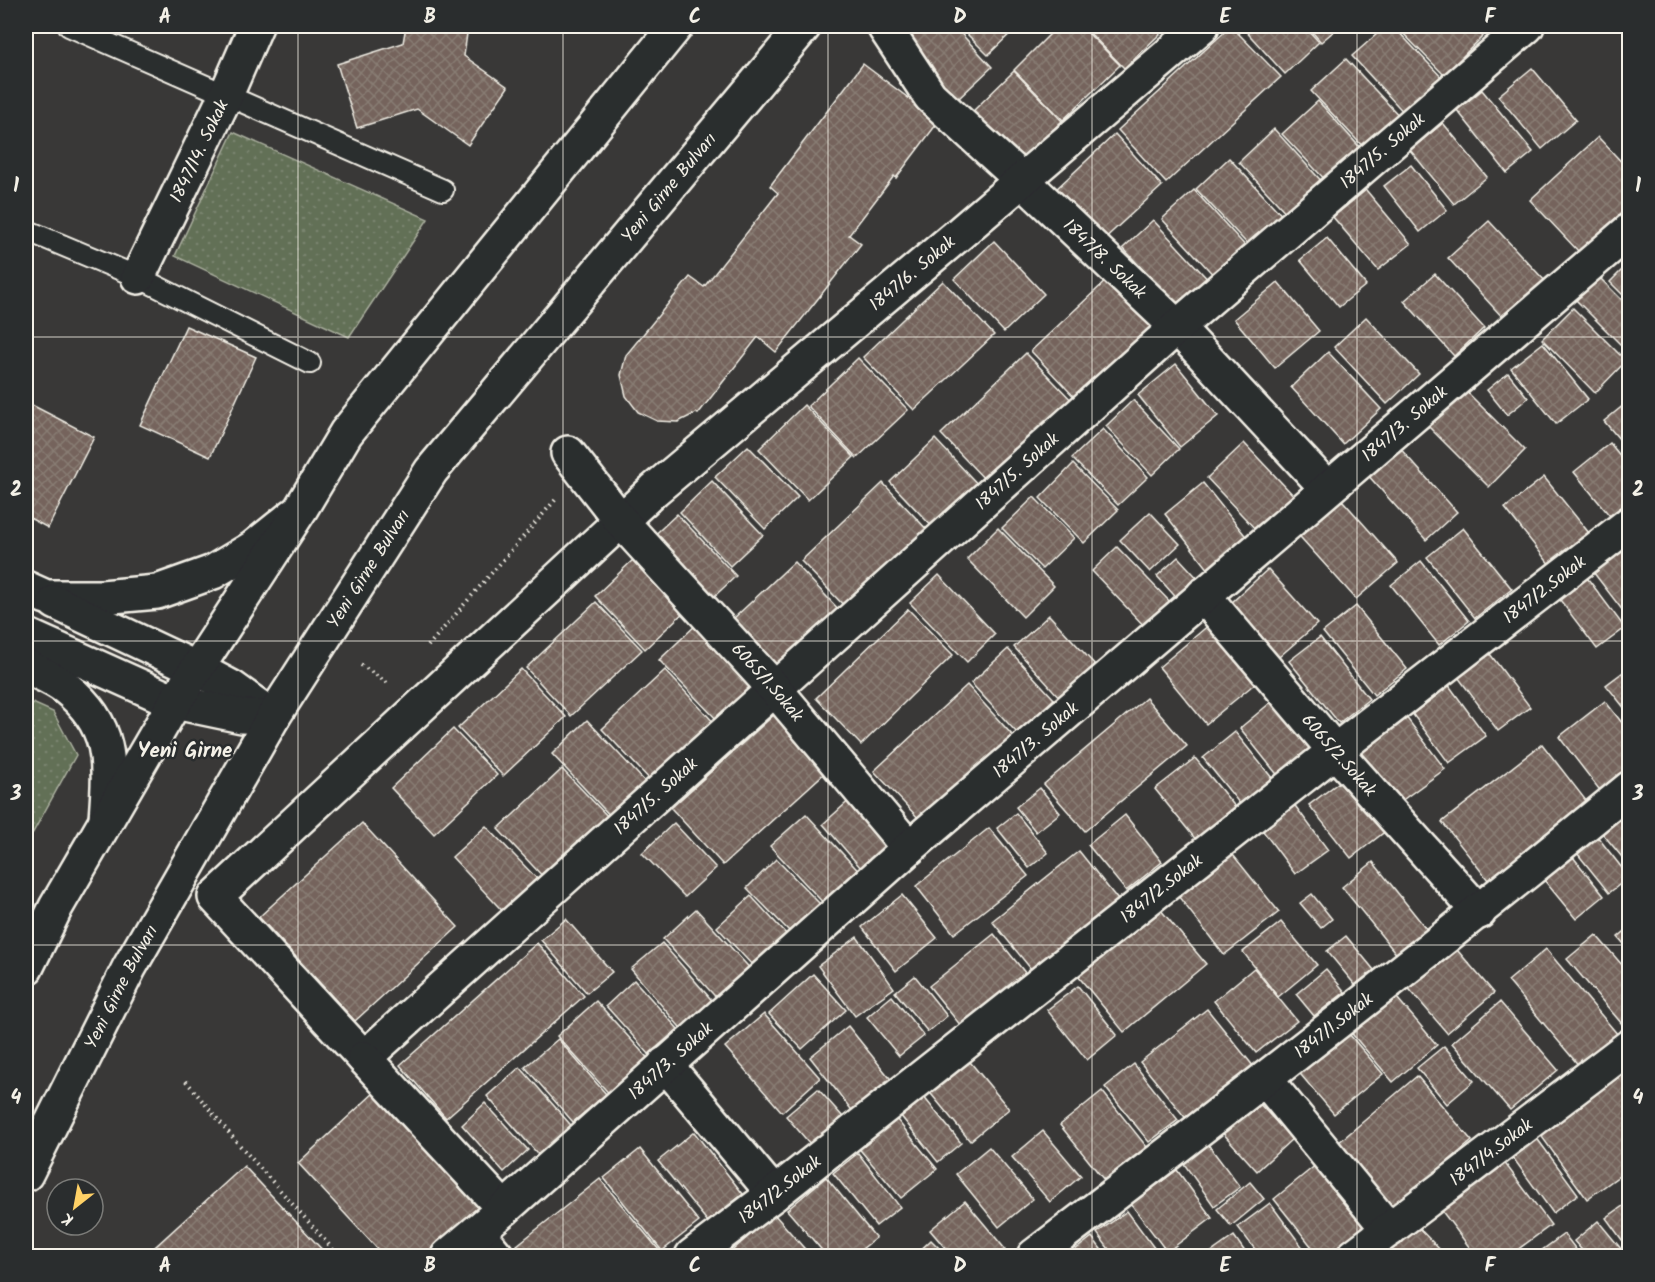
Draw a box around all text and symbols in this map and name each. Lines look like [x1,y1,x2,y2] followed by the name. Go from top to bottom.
[159,2,171,34] text: A
[424,2,436,34] text: B
[689,2,701,34] text: C
[953,2,967,34] text: D
[1219,2,1231,34] text: E
[1485,2,1497,34] text: F
[163,95,238,208] street label: 1847/14. Sokak
[1334,106,1433,197] street label: 1847/5. Sokak
[615,127,725,250] street label: Yeni Girne Bulvarı
[13,171,19,203] text: 1
[1635,171,1641,203] text: 1
[1055,213,1153,307] street label: 1847/8. Sokak
[863,229,963,319] street label: 1847/6. Sokak
[1356,379,1455,470] street label: 1847/3. Sokak
[969,426,1067,518] street label: 1847/5. Sokak
[10,475,22,507] text: 2
[1632,475,1644,507] text: 2
[320,504,419,635] street label: Yeni Girne Bulvarı
[1497,548,1594,632] street label: 1847/2.Sokak
[723,637,810,730] street label: 6065/1.Sokak
[987,695,1086,786] street label: 1847/3. Sokak
[1293,708,1383,805] street label: 6065/2.Sokak
[138,735,232,768] district label: Yeni Girne
[608,751,706,843] street label: 1847/5. Sokak
[10,779,22,811] text: 3
[1632,779,1644,811] text: 3
[1114,847,1210,932] street label: 1847/2.Sokak
[78,920,167,1055] street label: Yeni Girne Bulvarı
[1288,986,1381,1067] street label: 1847/1.Sokak
[622,1015,721,1108] street label: 1847/3. Sokak
[11,1083,22,1115] text: 4
[1633,1083,1644,1115] text: 4
[1444,1111,1540,1194] street label: 1847/4.Sokak
[732,1148,829,1232] street label: 1847/2.Sokak
[45,1177,105,1237] north arrow
[57,1205,79,1232] text: K
[159,1251,171,1282] text: A
[424,1251,436,1282] text: B
[689,1251,701,1282] text: C
[953,1251,967,1282] text: D
[1219,1251,1231,1282] text: E
[1485,1251,1497,1282] text: F

